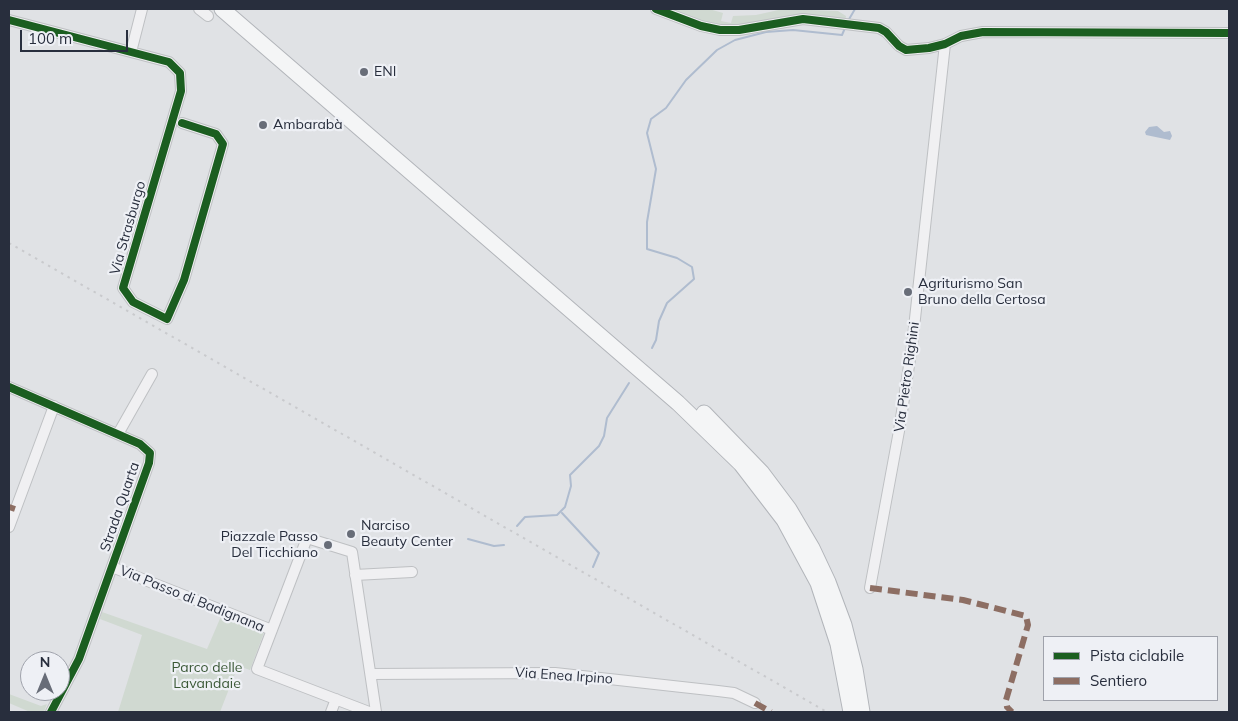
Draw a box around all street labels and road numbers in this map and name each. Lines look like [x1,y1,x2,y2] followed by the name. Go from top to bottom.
[107,179,149,277] street label: Via Strasburgo
[891,321,923,433] street label: Via Pietro Righini
[97,460,143,554] street label: Strada Quarta
[117,562,267,636] street label: Via Passo di Badignana
[515,664,613,688] street label: Via Enea Irpino

